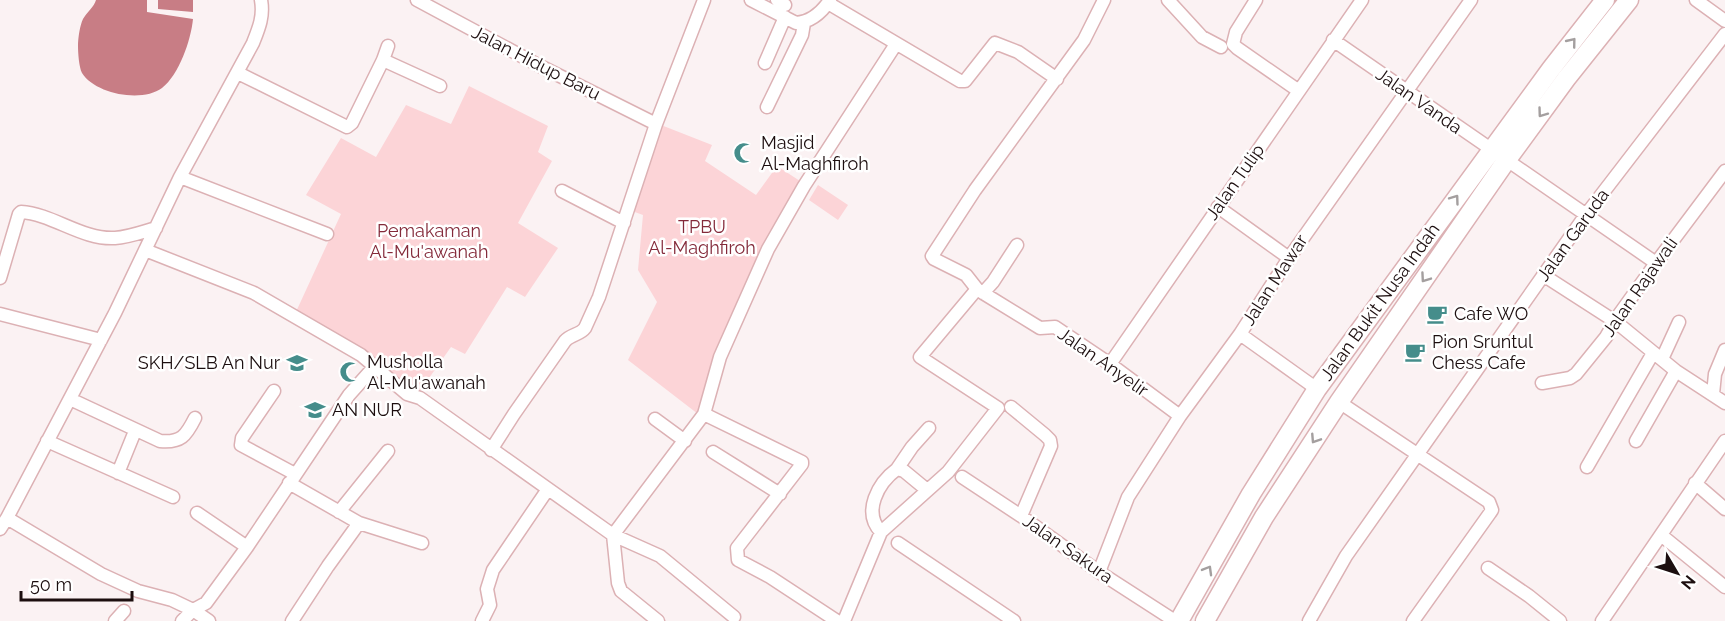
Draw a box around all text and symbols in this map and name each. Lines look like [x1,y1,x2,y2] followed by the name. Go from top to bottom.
[468,21,604,104] street label: Jalan Hidup Baru
[1564,38,1575,49] one-way arrow
[1372,63,1466,138] street label: Jalan Vanda
[1538,106,1549,117] one-way arrow
[761,132,869,174] place label: Masjid Al-Maghfiroh
[1201,140,1268,224] street label: Jalan Tulip
[732,141,756,165] mosque icon: Masjid Al-Maghfiroh
[1532,185,1613,285] street label: Jalan Garuda
[1448,194,1459,205] one-way arrow
[648,216,756,258] park label: TPBU Al-Maghfiroh
[1316,219,1444,384] street label: Jalan Bukit Nusa Indah
[370,220,488,262] park label: Pemakaman Al-Mu'awanah
[1237,230,1312,329] street label: Jalan Mawar
[1598,233,1681,340] street label: Jalan Rajawali
[1421,271,1432,282] one-way arrow
[1425,302,1449,326] cafe icon: Cafe WO
[1454,303,1528,324] place label: Cafe WO
[1054,323,1153,401] street label: Jalan Anyelir
[1432,331,1533,373] place label: Pion Sruntul Chess Cafe
[1403,340,1427,364] cafe icon: Pion Sruntul Chess Cafe
[285,351,309,375] school or university icon: SKH/SLB An Nur
[367,351,486,393] place label: Musholla Al-Mu'awanah
[138,352,281,373] place label: SKH/SLB An Nur
[338,360,362,384] mosque icon: Musholla Al-Mu'awanah
[303,398,327,422] school or university icon: AN NUR
[332,399,402,420] place label: AN NUR
[1311,432,1322,443] one-way arrow
[1019,510,1117,587] street label: Jalan Sakura
[1647,543,1707,603] north arrow
[21,564,132,602] scale bar
[1200,566,1212,576] one-way arrow
[1677,571,1699,593] text: N
[30,574,72,595] text: 50 m

